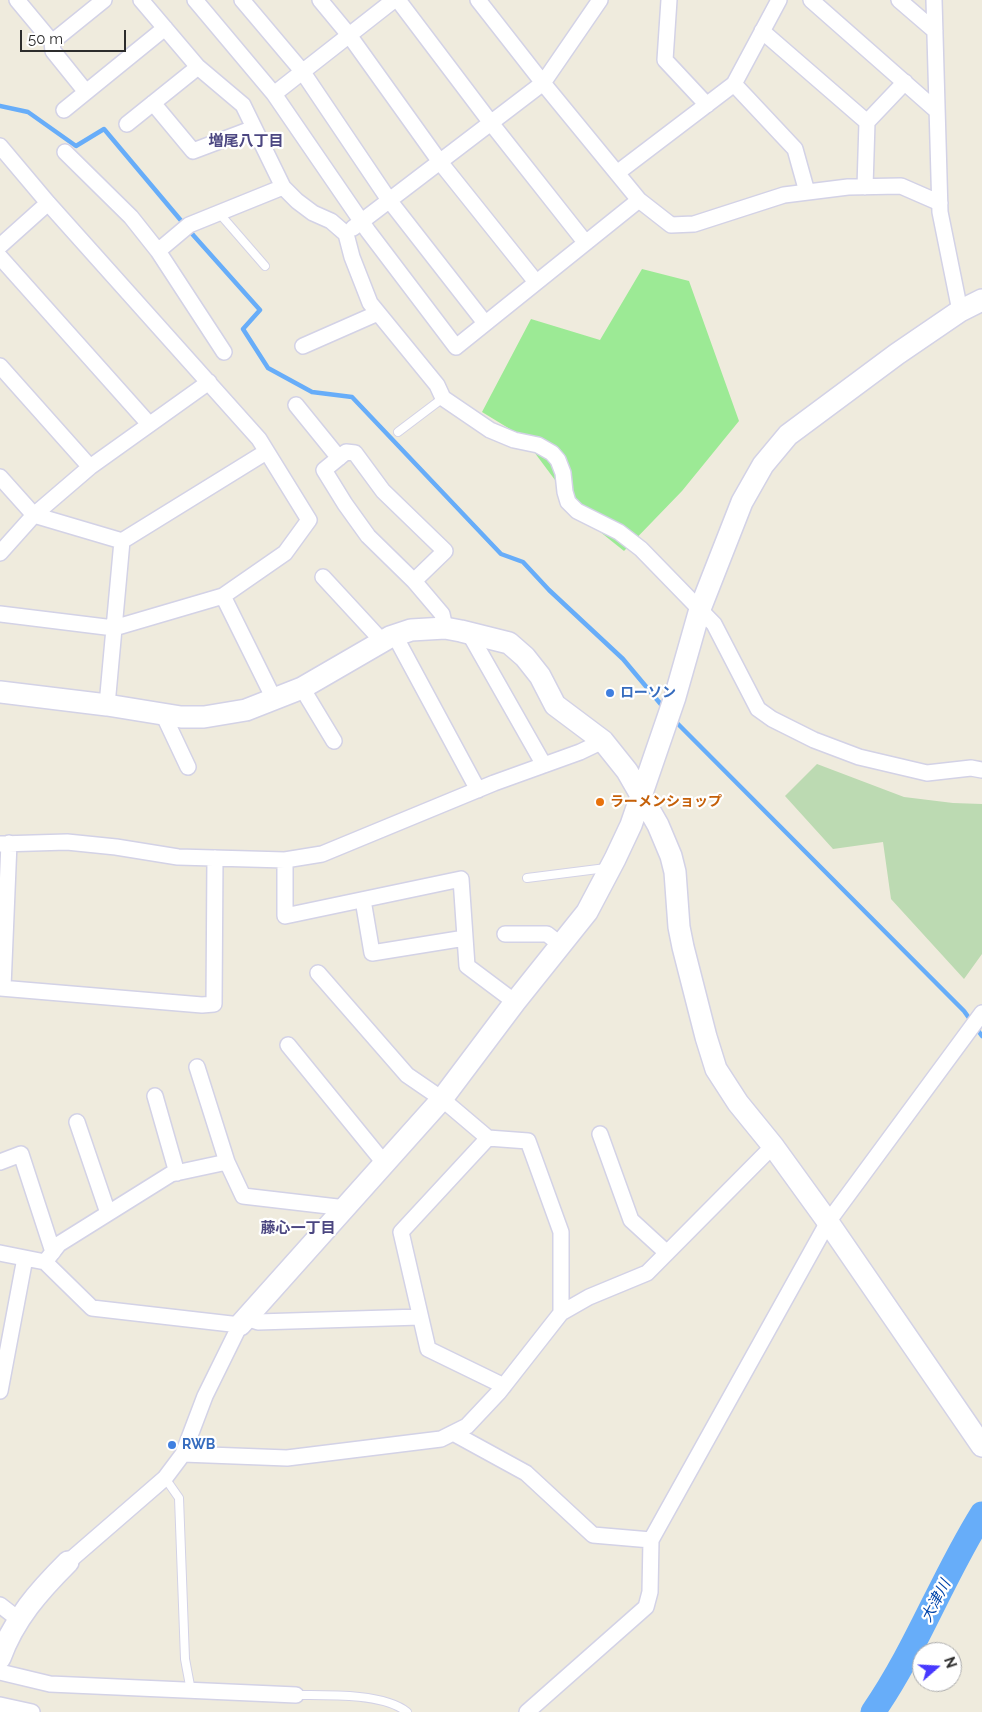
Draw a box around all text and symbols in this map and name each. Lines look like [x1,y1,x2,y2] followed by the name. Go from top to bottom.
[22,20,129,52] scale bar
[28,30,63,48] text: 50 m
[209,132,283,150] district label: 増尾八丁目
[620,685,676,701] place label: ローソン
[604,687,616,699] marker: ローソン
[610,794,722,810] place label: ラーメンショップ
[594,796,606,808] marker: ラーメンショップ
[261,1219,335,1237] district label: 藤心一丁目
[182,1437,215,1453] place label: RWB
[166,1439,178,1451] marker: RWB
[917,1577,955,1625] water label: 大津川
[912,1642,962,1692] north arrow
[941,1655,960,1670] text: N

